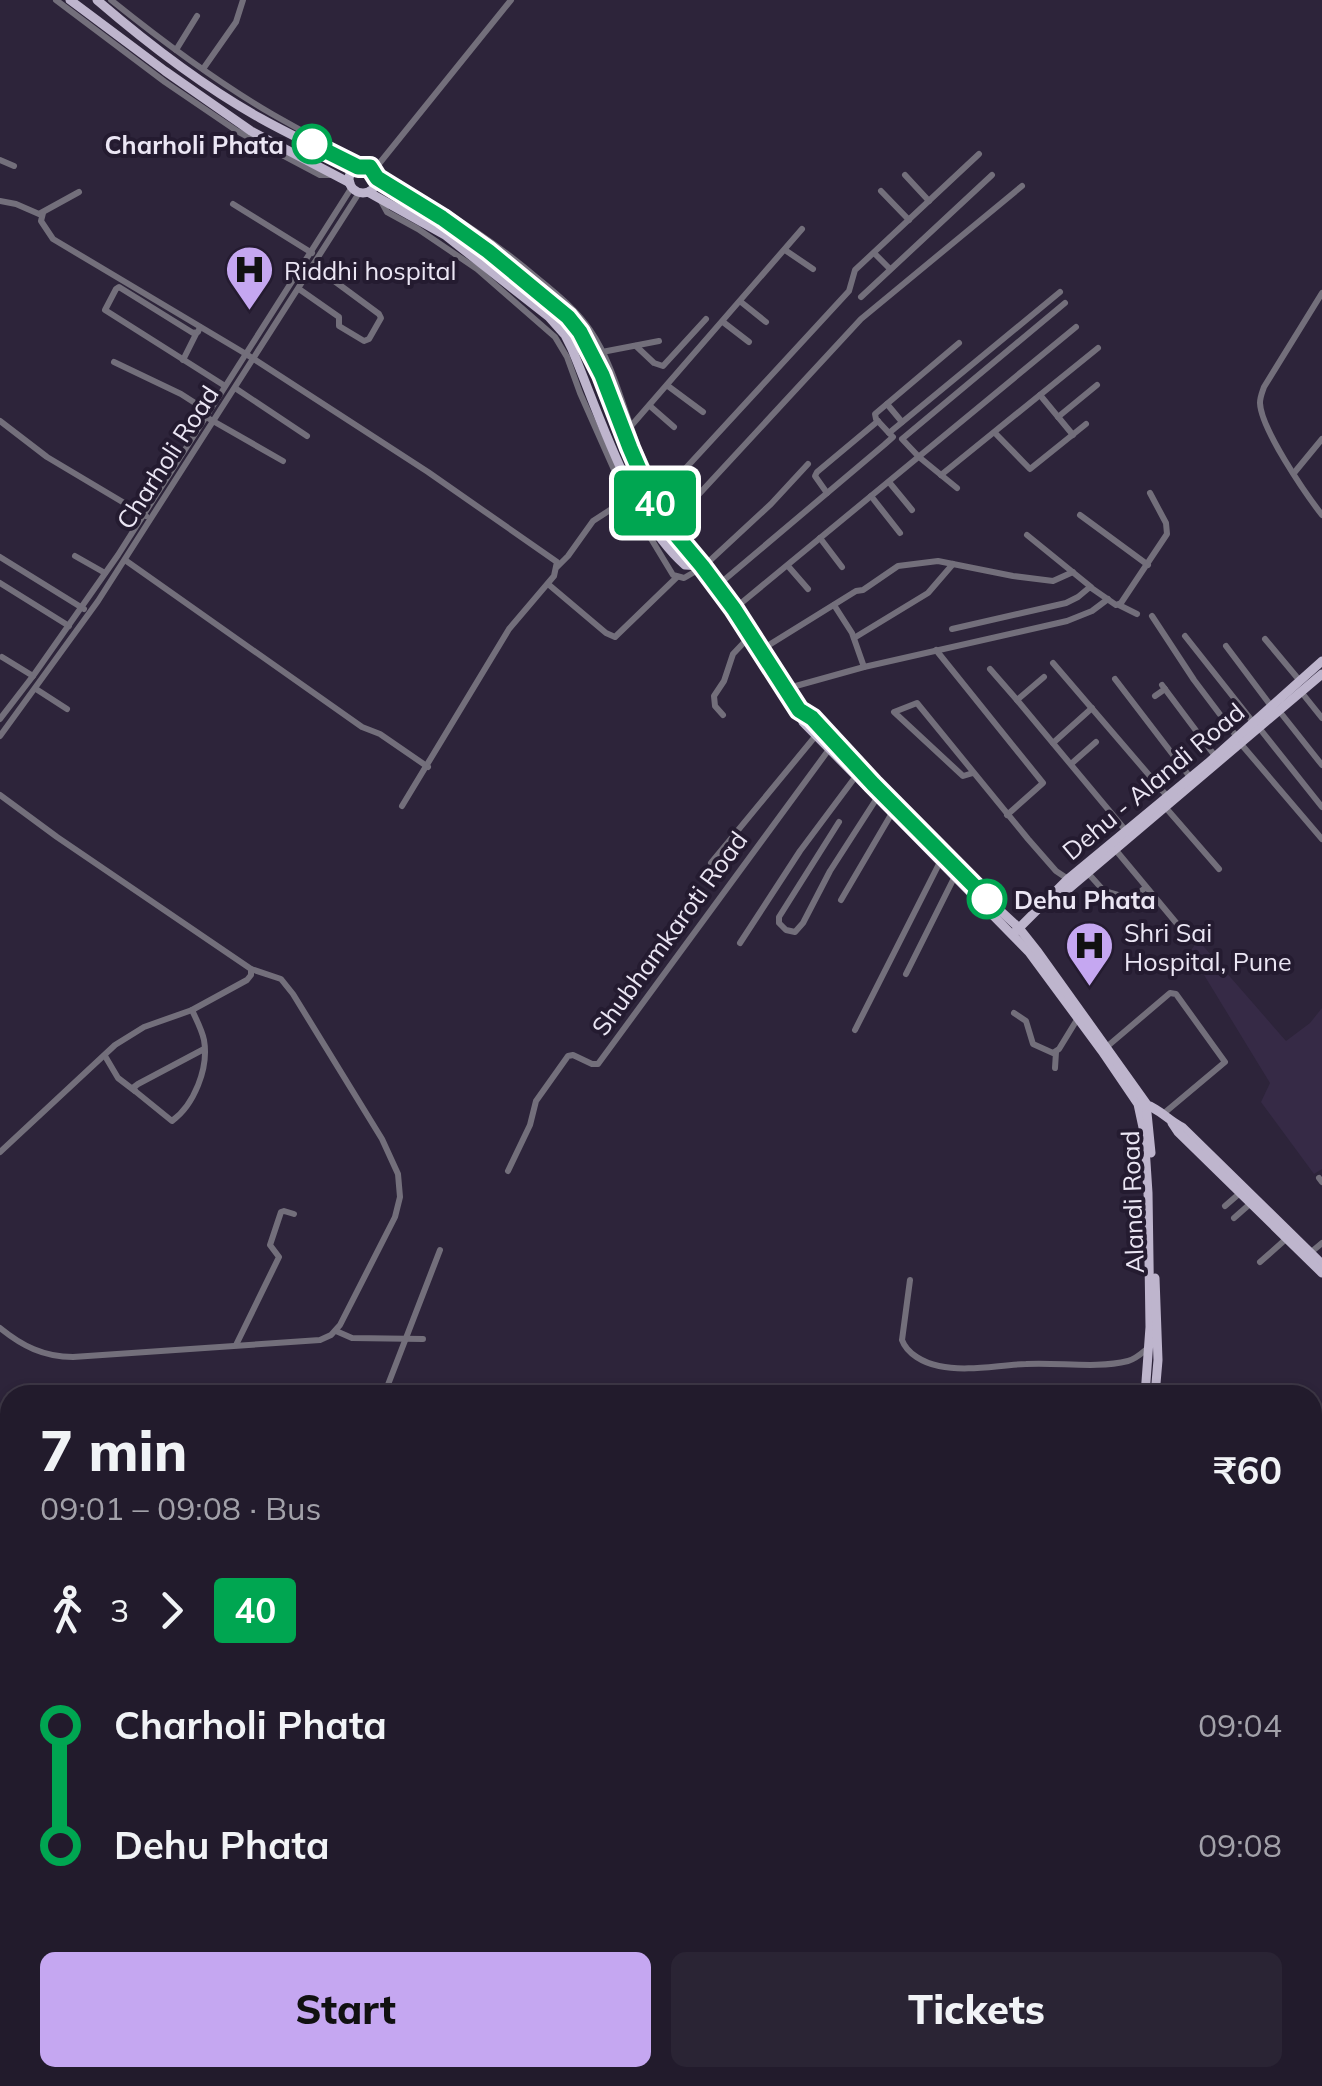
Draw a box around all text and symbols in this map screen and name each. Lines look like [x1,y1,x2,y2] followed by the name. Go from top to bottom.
[293,125,331,163] marker: Charholi Phata
[104,129,284,160] place label: Charholi Phata
[223,244,275,312] hospital icon: Riddhi hospital
[284,255,456,286] place label: Riddhi hospital
[109,380,225,534] street label: Charholi Road
[610,470,700,536] line badge: 40
[634,481,676,525] text: 40
[1056,696,1250,866] street label: Dehu - Alandi Road
[585,825,753,1041] street label: Shubhamkaroti Road
[968,880,1006,918] marker: Dehu Phata
[1014,884,1156,915] place label: Dehu Phata
[1124,917,1292,977] place label: Shri Sai Hospital, Pune
[1063,920,1115,988] hospital icon: Shri Sai Hospital, Pune
[1114,1130,1150,1274] street label: Alandi Road
[40,1416,187,1485] text: 7 min
[1214,1446,1282,1494] text: ₹60
[40,1488,321,1528] text: 09:01 – 09:08 · Bus
[40,1583,95,1638] icon: walk
[144,1583,199,1638] icon: forward
[234,1588,276,1632] text: 40
[110,1590,129,1630] text: 3
[114,1701,387,1749] text: Charholi Phata
[1198,1705,1282,1745] text: 09:04
[114,1821,330,1869] text: Dehu Phata
[1198,1825,1282,1865] text: 09:08
[40,1952,651,2067] button: Start
[671,1952,1282,2067] button: Tickets

